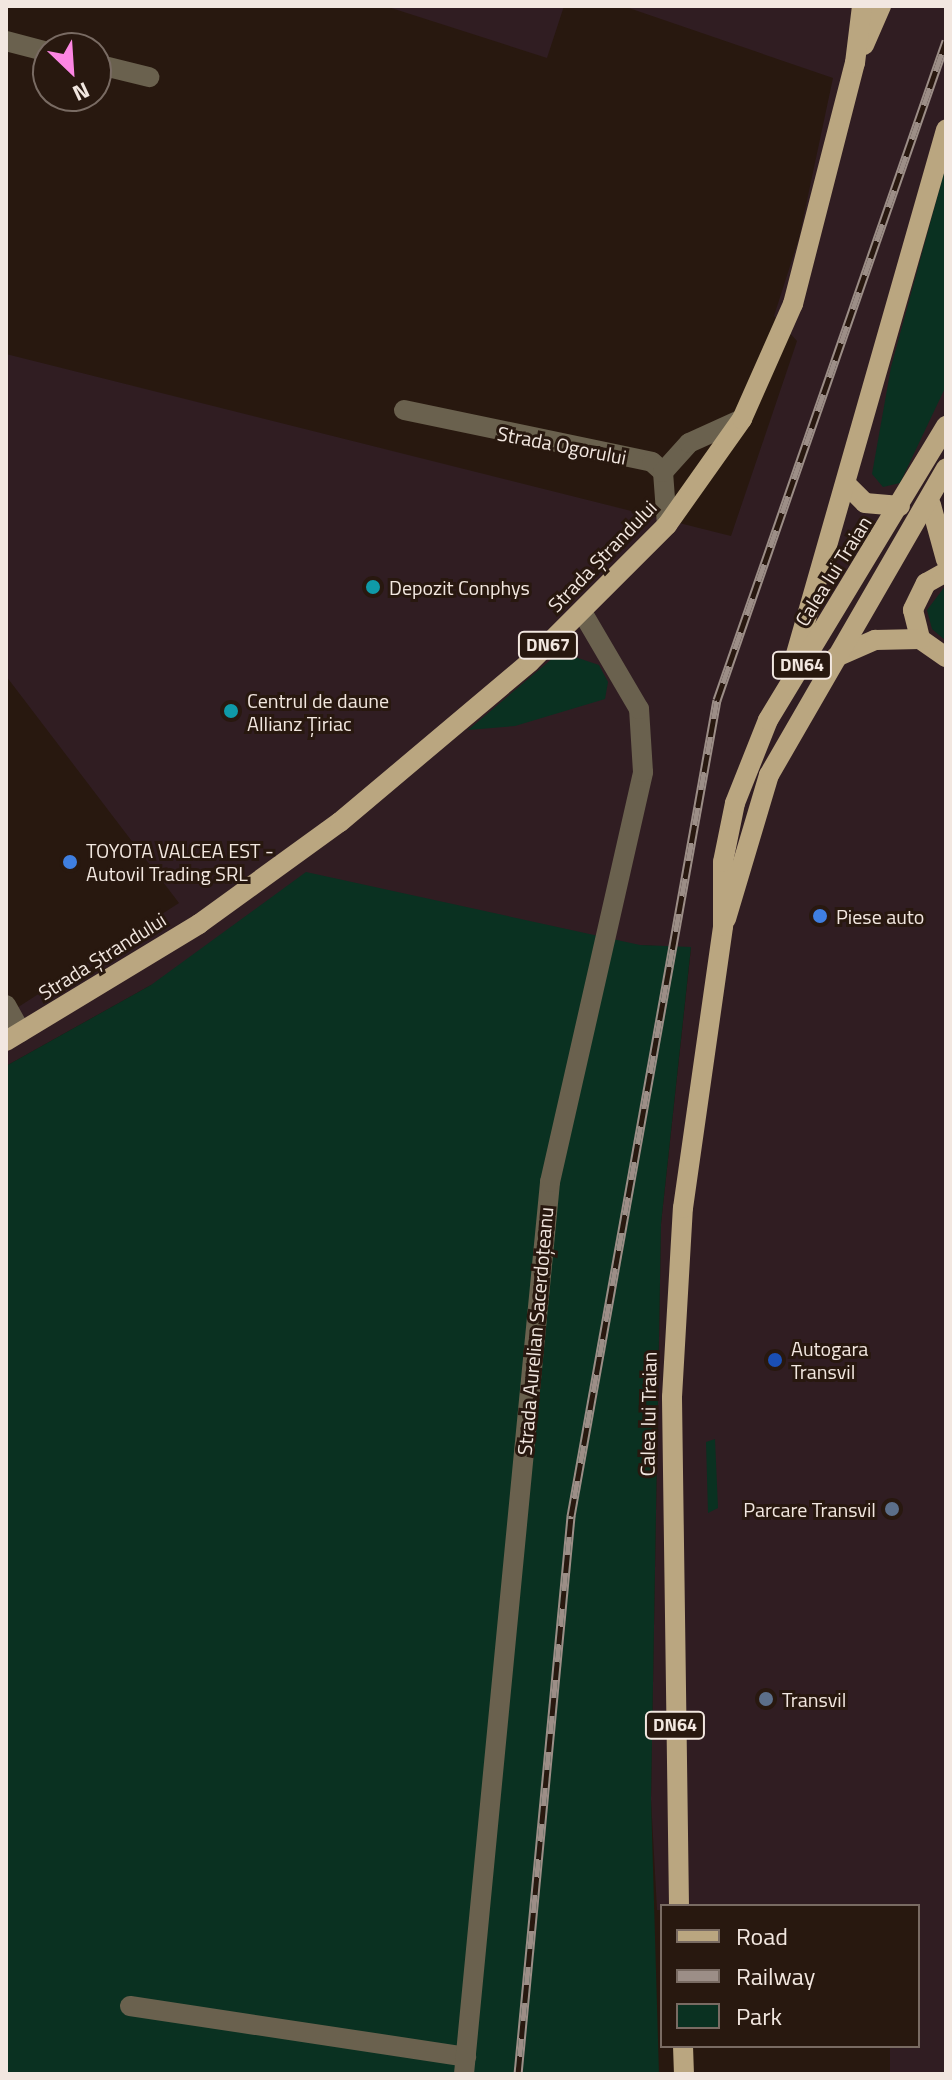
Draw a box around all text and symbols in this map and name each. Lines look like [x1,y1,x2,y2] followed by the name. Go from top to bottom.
[32,32,112,112] north arrow
[67,73,95,111] text: N
[496,421,628,469] street label: Strada Ogorului
[543,495,661,617] street label: Strada Ștrandului
[790,512,876,630] street label: Calea lui Traian
[389,575,530,599] place label: Depozit Conphys
[364,578,382,596] marker: Depozit Conphys
[516,631,580,659] road number: DN67
[770,651,834,679] road number: DN64
[247,688,389,735] place label: Centrul de daune Allianz Țiriac
[222,702,240,720] marker: Centrul de daune Allianz Țiriac
[86,838,274,885] place label: TOYOTA VALCEA EST - Autovil Trading SRL
[61,853,79,871] marker: TOYOTA VALCEA EST - Autovil Trading SRL
[836,904,924,928] place label: Piese auto
[34,907,170,1005] street label: Strada Ștrandului
[811,907,829,925] marker: Piese auto
[512,1206,558,1456] street label: Strada Aurelian Sacerdoțeanu
[791,1336,868,1383] place label: Autogara Transvil
[635,1351,661,1477] street label: Calea lui Traian
[766,1351,784,1369] marker: Autogara Transvil
[743,1497,876,1521] place label: Parcare Transvil
[883,1500,901,1518] marker: Parcare Transvil
[782,1687,846,1711] place label: Transvil
[757,1690,775,1708] marker: Transvil
[643,1711,707,1739] road number: DN64
[660,1904,920,2048] legend
[736,1918,788,1954] text: Road
[736,1958,815,1994] text: Railway
[736,1998,782,2034] text: Park

